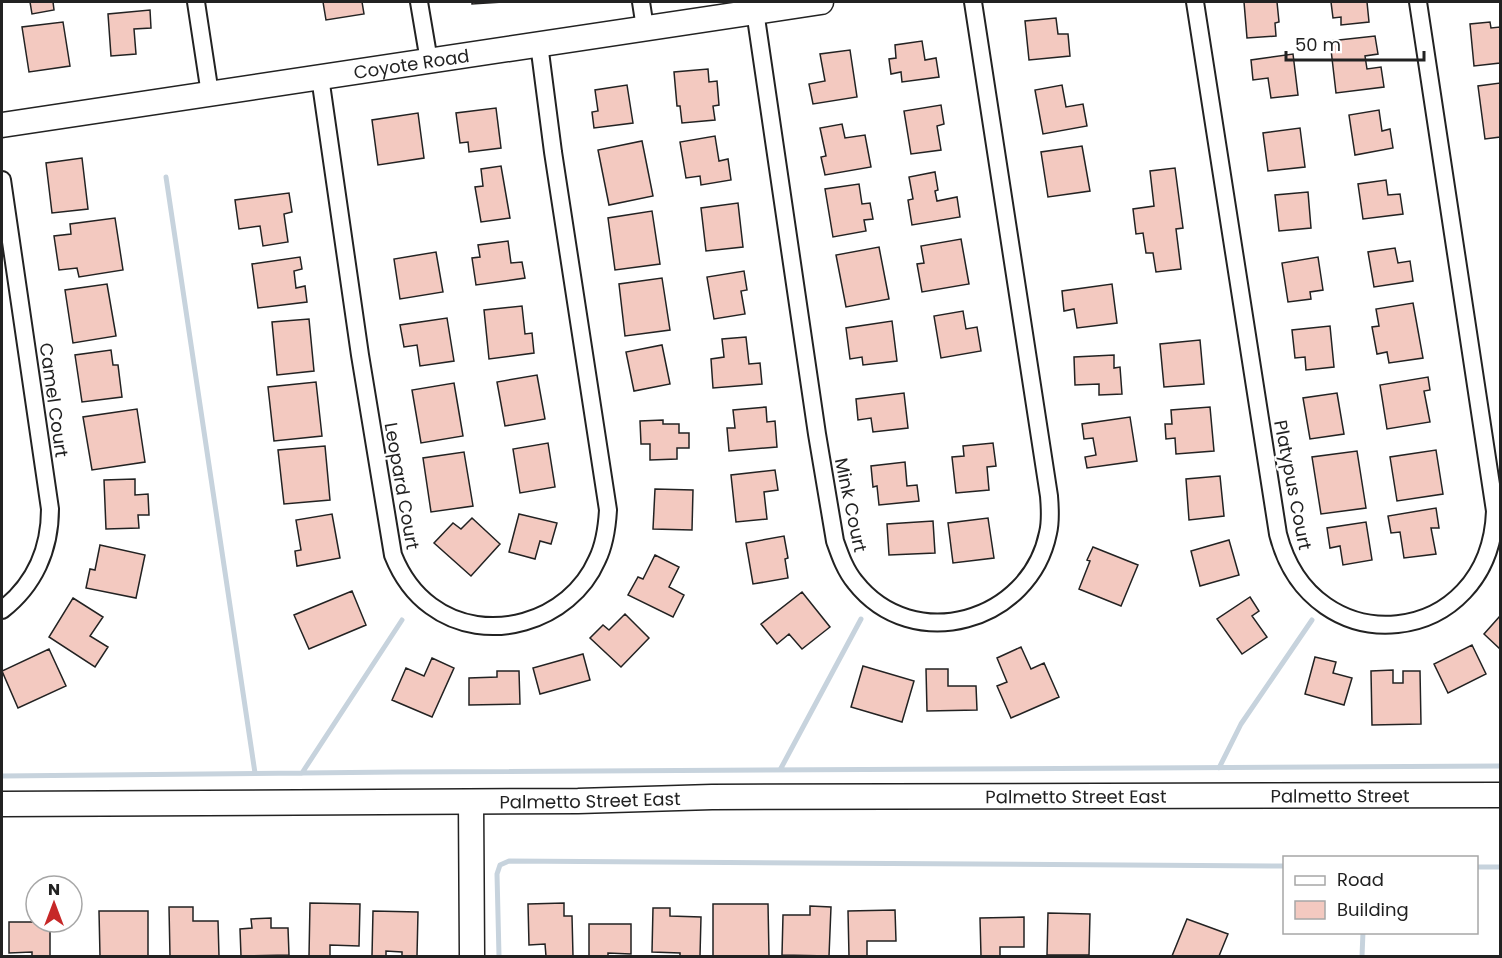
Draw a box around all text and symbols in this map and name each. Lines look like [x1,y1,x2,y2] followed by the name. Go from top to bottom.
[1286,24,1424,62] scale bar
[1295,32,1341,57] text: 50 m
[352,43,471,85] street label: Coyote Road
[34,341,74,459] street label: Camel Court
[1268,418,1318,552] street label: Platypus Court
[379,420,425,552] street label: Leopard Court
[829,456,873,554] street label: Mink Court
[985,783,1167,809] street label: Palmetto Street East
[1270,783,1409,808] street label: Palmetto Street
[499,785,681,814] street label: Palmetto Street East
[1283,856,1478,934] legend
[1337,867,1384,892] text: Road
[24,874,84,934] north arrow
[48,878,60,901] text: N
[1337,897,1409,922] text: Building

